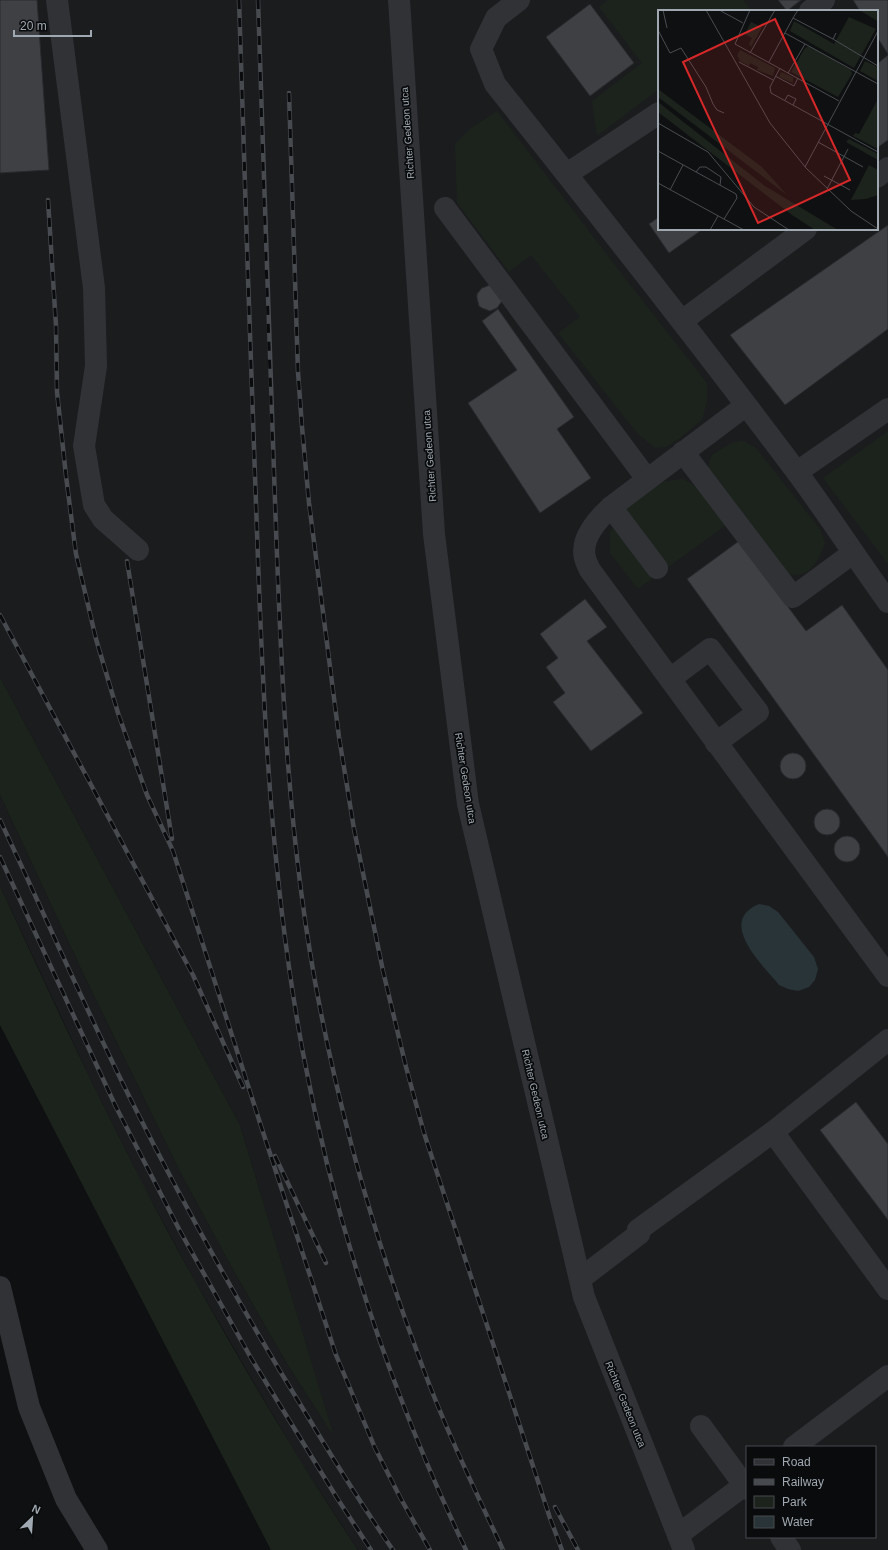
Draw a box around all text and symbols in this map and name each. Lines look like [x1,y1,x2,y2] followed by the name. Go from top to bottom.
[658,10,878,230] inset map
[14,12,91,38] scale bar
[20,19,47,33] text: 20 m
[399,86,416,179] street label: Richter Gedeon utca
[421,409,438,502] street label: Richter Gedeon utca
[453,732,478,825] street label: Richter Gedeon utca
[520,1048,551,1140] street label: Richter Gedeon utca
[603,1360,648,1449] street label: Richter Gedeon utca
[746,1446,876,1538] legend
[782,1455,811,1469] text: Road
[782,1475,824,1489] text: Railway
[782,1495,808,1509] text: Park
[12,1498,52,1538] north arrow
[30,1502,42,1516] text: N
[782,1515,814,1529] text: Water

